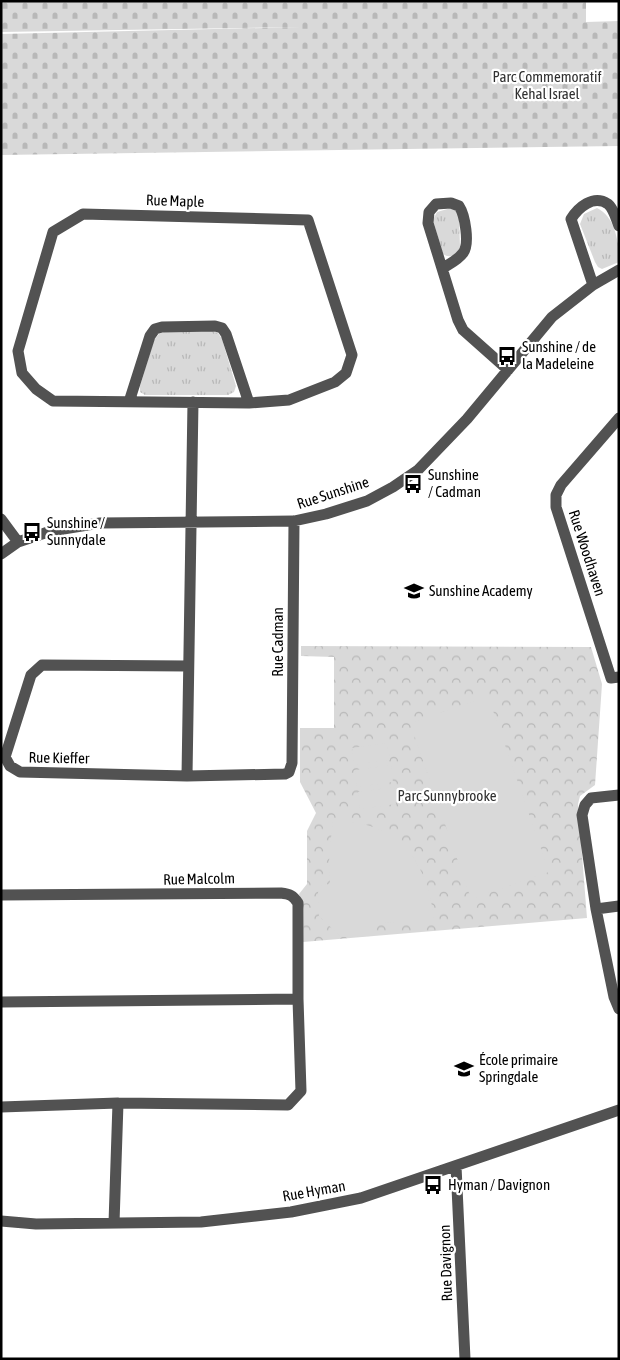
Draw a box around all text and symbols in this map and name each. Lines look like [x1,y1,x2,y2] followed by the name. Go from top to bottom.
[492,68,602,102] park label: Parc Commemoratif Kehal Israel
[146,191,205,210] street label: Rue Maple
[522,338,596,372] place label: Sunshine / de la Madeleine
[496,345,518,367] bus stop icon: Sunshine / de la Madeleine
[428,466,481,500] place label: Sunshine / Cadman
[295,473,371,512] street label: Rue Sunshine
[402,473,424,495] bus stop icon: Sunshine / Cadman
[566,508,609,598] street label: Rue Woodhaven
[47,514,106,548] place label: Sunshine / Sunnydale
[21,521,43,543] bus stop icon: Sunshine / Sunnydale
[403,580,425,602] school or university icon: Sunshine Academy
[429,582,533,599] place label: Sunshine Academy
[269,607,286,677] street label: Rue Cadman
[29,748,90,767] street label: Rue Kieffer
[397,787,497,804] park label: Parc Sunnybrooke
[163,869,235,888] street label: Rue Malcolm
[479,1051,558,1085] place label: École primaire Springdale
[453,1058,475,1080] school or university icon: École primaire Springdale
[422,1174,444,1196] bus stop icon: Hyman / Davignon
[448,1176,550,1193] place label: Hyman / Davignon
[281,1177,347,1204] street label: Rue Hyman
[436,1224,455,1302] street label: Rue Davignon

